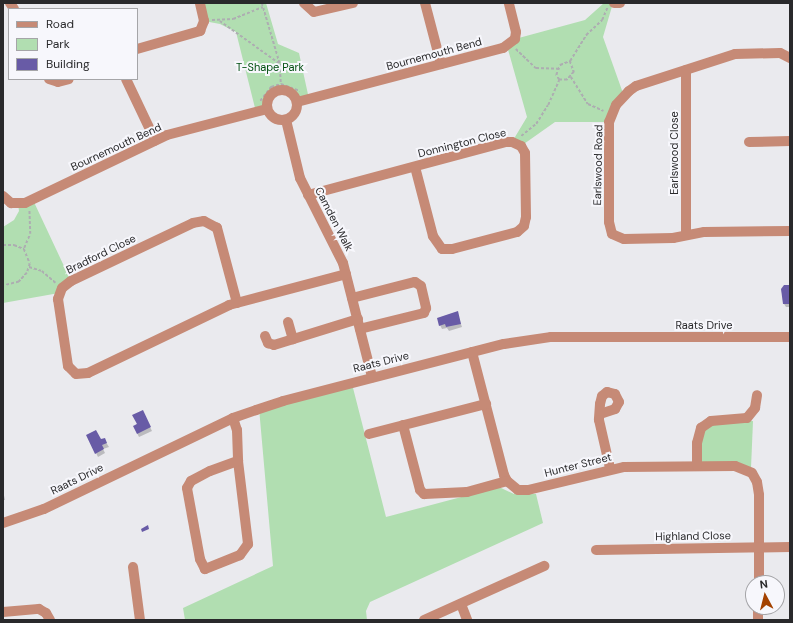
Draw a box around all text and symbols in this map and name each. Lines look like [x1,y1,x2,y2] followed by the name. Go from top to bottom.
[8,8,138,80] legend
[46,16,74,32] text: Road
[385,35,483,73] street label: Bournemouth Bend
[46,36,70,52] text: Park
[46,56,90,72] text: Building
[236,60,304,74] park label: T-Shape Park
[667,111,681,195] street label: Earlswood Close
[69,120,163,174] street label: Bournemouth Bend
[591,125,605,205] street label: Earlswood Road
[417,126,507,160] street label: Donnington Close
[312,185,356,253] street label: Camden Walk
[64,231,138,277] street label: Bradford Close
[675,318,733,332] street label: Raats Drive
[352,349,410,375] street label: Raats Drive
[543,450,613,480] street label: Hunter Street
[48,461,106,497] street label: Raats Drive
[655,529,731,543] street label: Highland Close
[745,575,785,615] north arrow
[759,577,768,592] text: N

